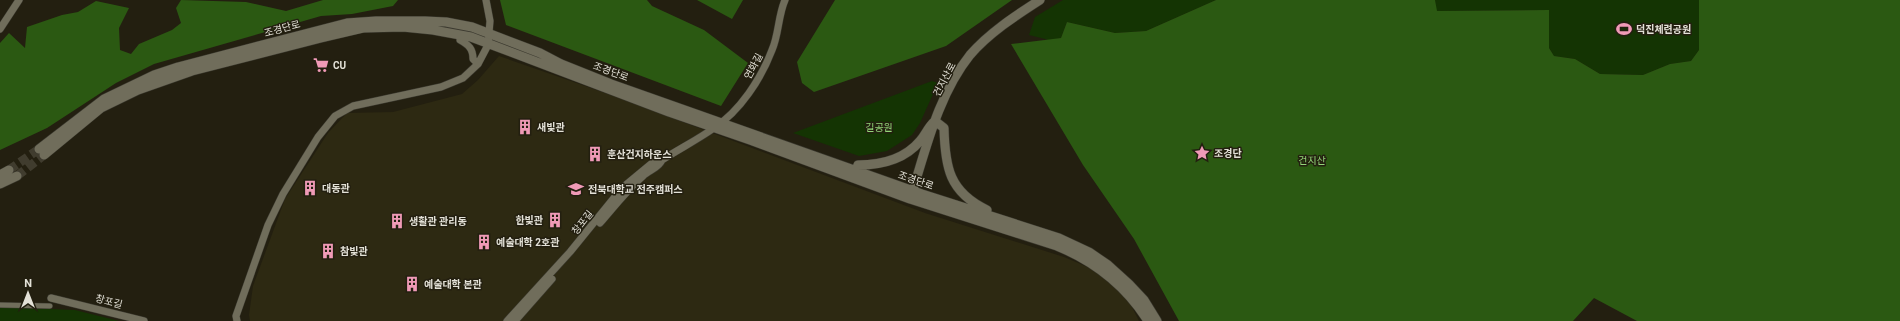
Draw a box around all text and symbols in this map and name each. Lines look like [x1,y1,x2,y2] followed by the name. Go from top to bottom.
[263,18,301,39] street label: 조경단로
[1615,20,1633,38] sports icon: 덕진체련공원
[1636,24,1691,35] place label: 덕진체련공원
[742,51,765,81] street label: 연화길
[312,56,330,74] supermarket icon: CU
[333,60,347,71] place label: CU
[592,60,630,83] street label: 조경단로
[931,60,958,98] street label: 건지산로
[516,118,534,136] building icon: 새빛관
[537,122,565,133] place label: 새빛관
[865,122,893,133] park label: 길공원
[1193,144,1211,162] place icon: 조경단
[586,145,604,163] building icon: 훈산건지하운스
[1214,148,1242,159] place label: 조경단
[607,149,671,160] place label: 훈산건지하운스
[1298,155,1326,166] park label: 건지산
[897,169,935,192] street label: 조경단로
[301,179,319,197] building icon: 대동관
[567,180,585,198] school or university icon: 전북대학교 전주캠퍼스
[322,183,350,194] place label: 대동관
[588,183,683,195] place label: 전북대학교 전주캠퍼스
[569,208,595,237] street label: 창포길
[546,211,564,229] building icon: 한빛관
[388,212,406,230] building icon: 생활관 관리동
[409,215,467,227] place label: 생활관 관리동
[515,215,543,226] place label: 한빛관
[475,233,493,251] building icon: 예술대학 2호관
[496,236,559,248] place label: 예술대학 2호관
[319,242,337,260] building icon: 참빛관
[340,246,368,257] place label: 참빛관
[8,273,48,313] north arrow
[403,275,421,293] building icon: 예술대학 본관
[24,277,32,290] text: N
[424,278,482,290] place label: 예술대학 본관
[94,293,124,310] street label: 창포길

